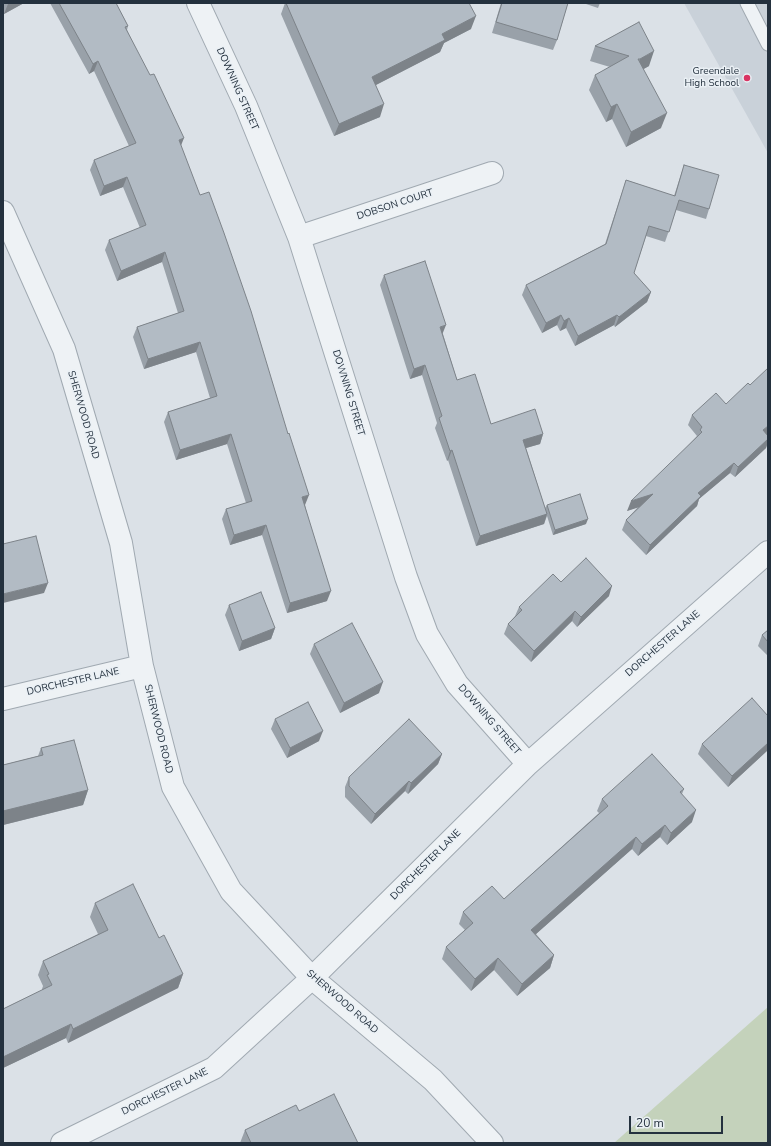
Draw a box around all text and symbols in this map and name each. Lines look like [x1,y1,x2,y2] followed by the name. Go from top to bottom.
[213,46,261,132] street label: DOWNING STREET
[684,66,739,90] place label: Greendale High School
[742,73,752,83] marker: Greendale High School
[355,187,435,223] street label: DOBSON COURT
[329,349,367,437] street label: DOWNING STREET
[65,369,101,461] street label: SHERWOOD ROAD
[623,608,703,680] street label: DORCHESTER LANE
[26,666,120,698] street label: DORCHESTER LANE
[455,682,523,758] street label: DOWNING STREET
[141,683,175,775] street label: SHERWOOD ROAD
[388,827,464,903] street label: DORCHESTER LANE
[304,968,380,1036] street label: SHERWOOD ROAD
[120,1066,210,1118] street label: DORCHESTER LANE
[631,1108,725,1134] scale bar
[636,1115,664,1131] text: 20 m

